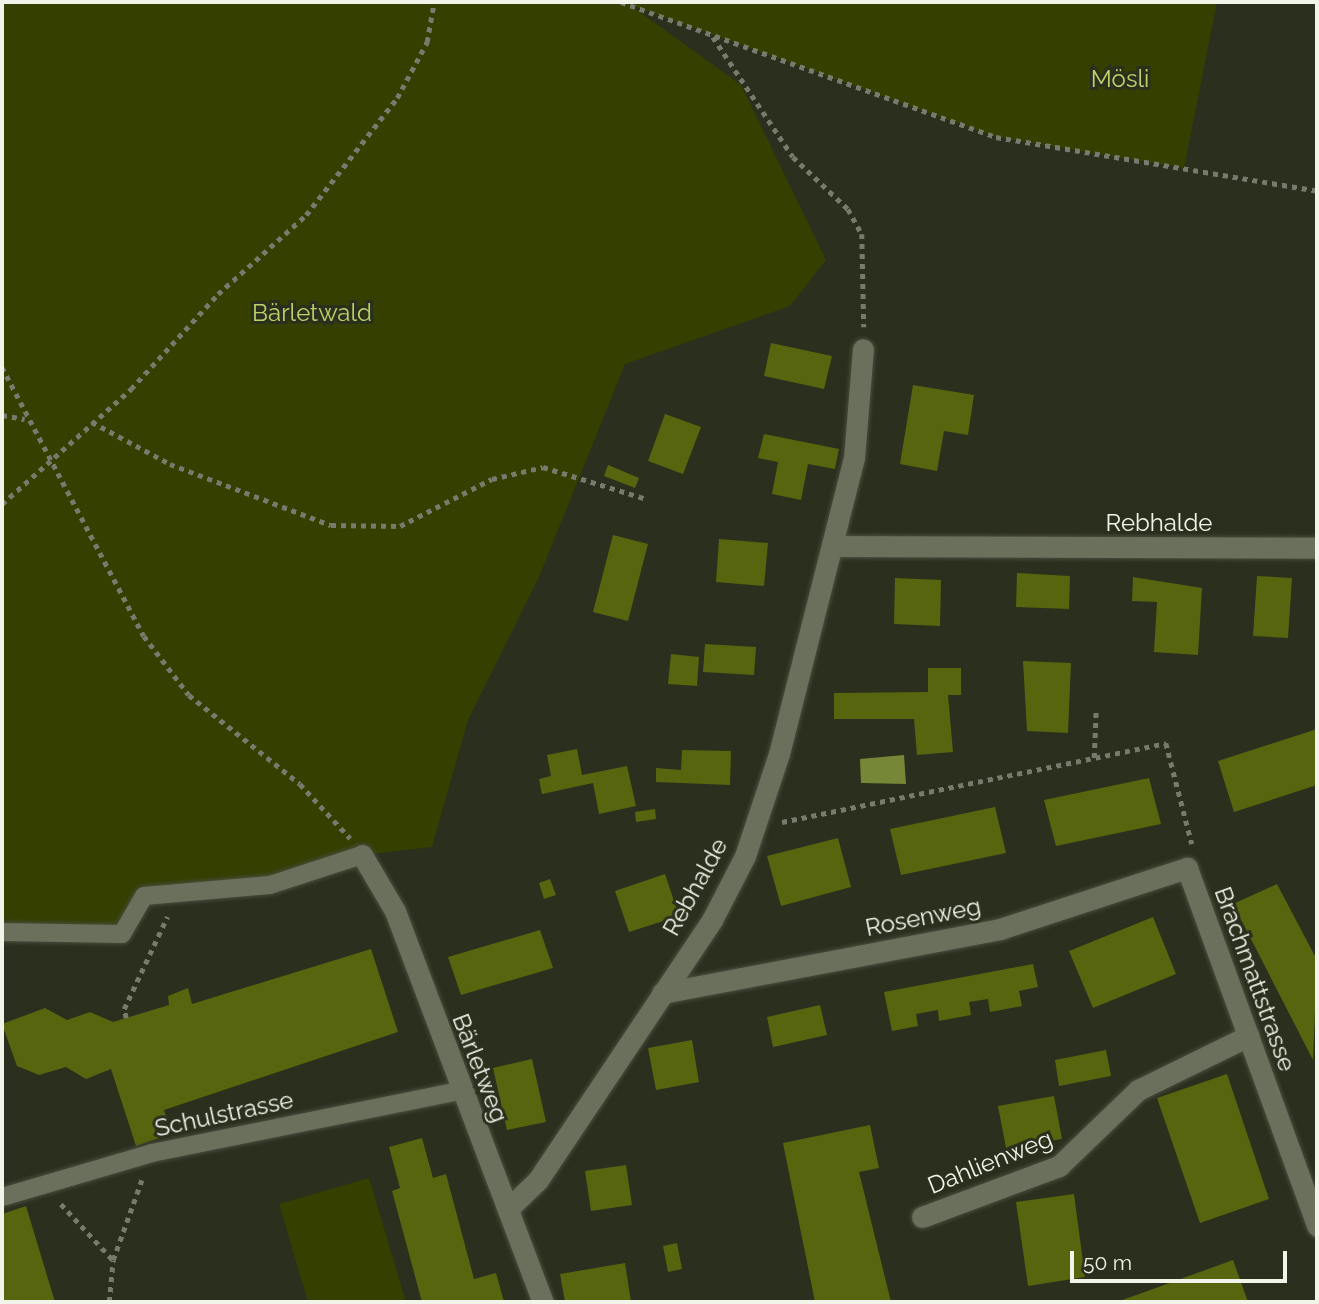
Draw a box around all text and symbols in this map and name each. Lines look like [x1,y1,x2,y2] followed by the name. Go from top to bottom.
[1091,65,1149,93] park label: Mösli
[252,299,372,327] park label: Bärletwald
[1106,509,1212,537] street label: Rebhalde
[657,833,733,941] street label: Rebhalde
[1208,883,1302,1075] street label: Brachmattstrasse
[863,892,983,942] street label: Rosenweg
[446,1010,514,1126] street label: Bärletweg
[152,1085,296,1143] street label: Schulstrasse
[924,1124,1056,1200] street label: Dahlienweg
[1074,1238,1291,1282] scale bar
[1083,1250,1132,1275] text: 50 m

